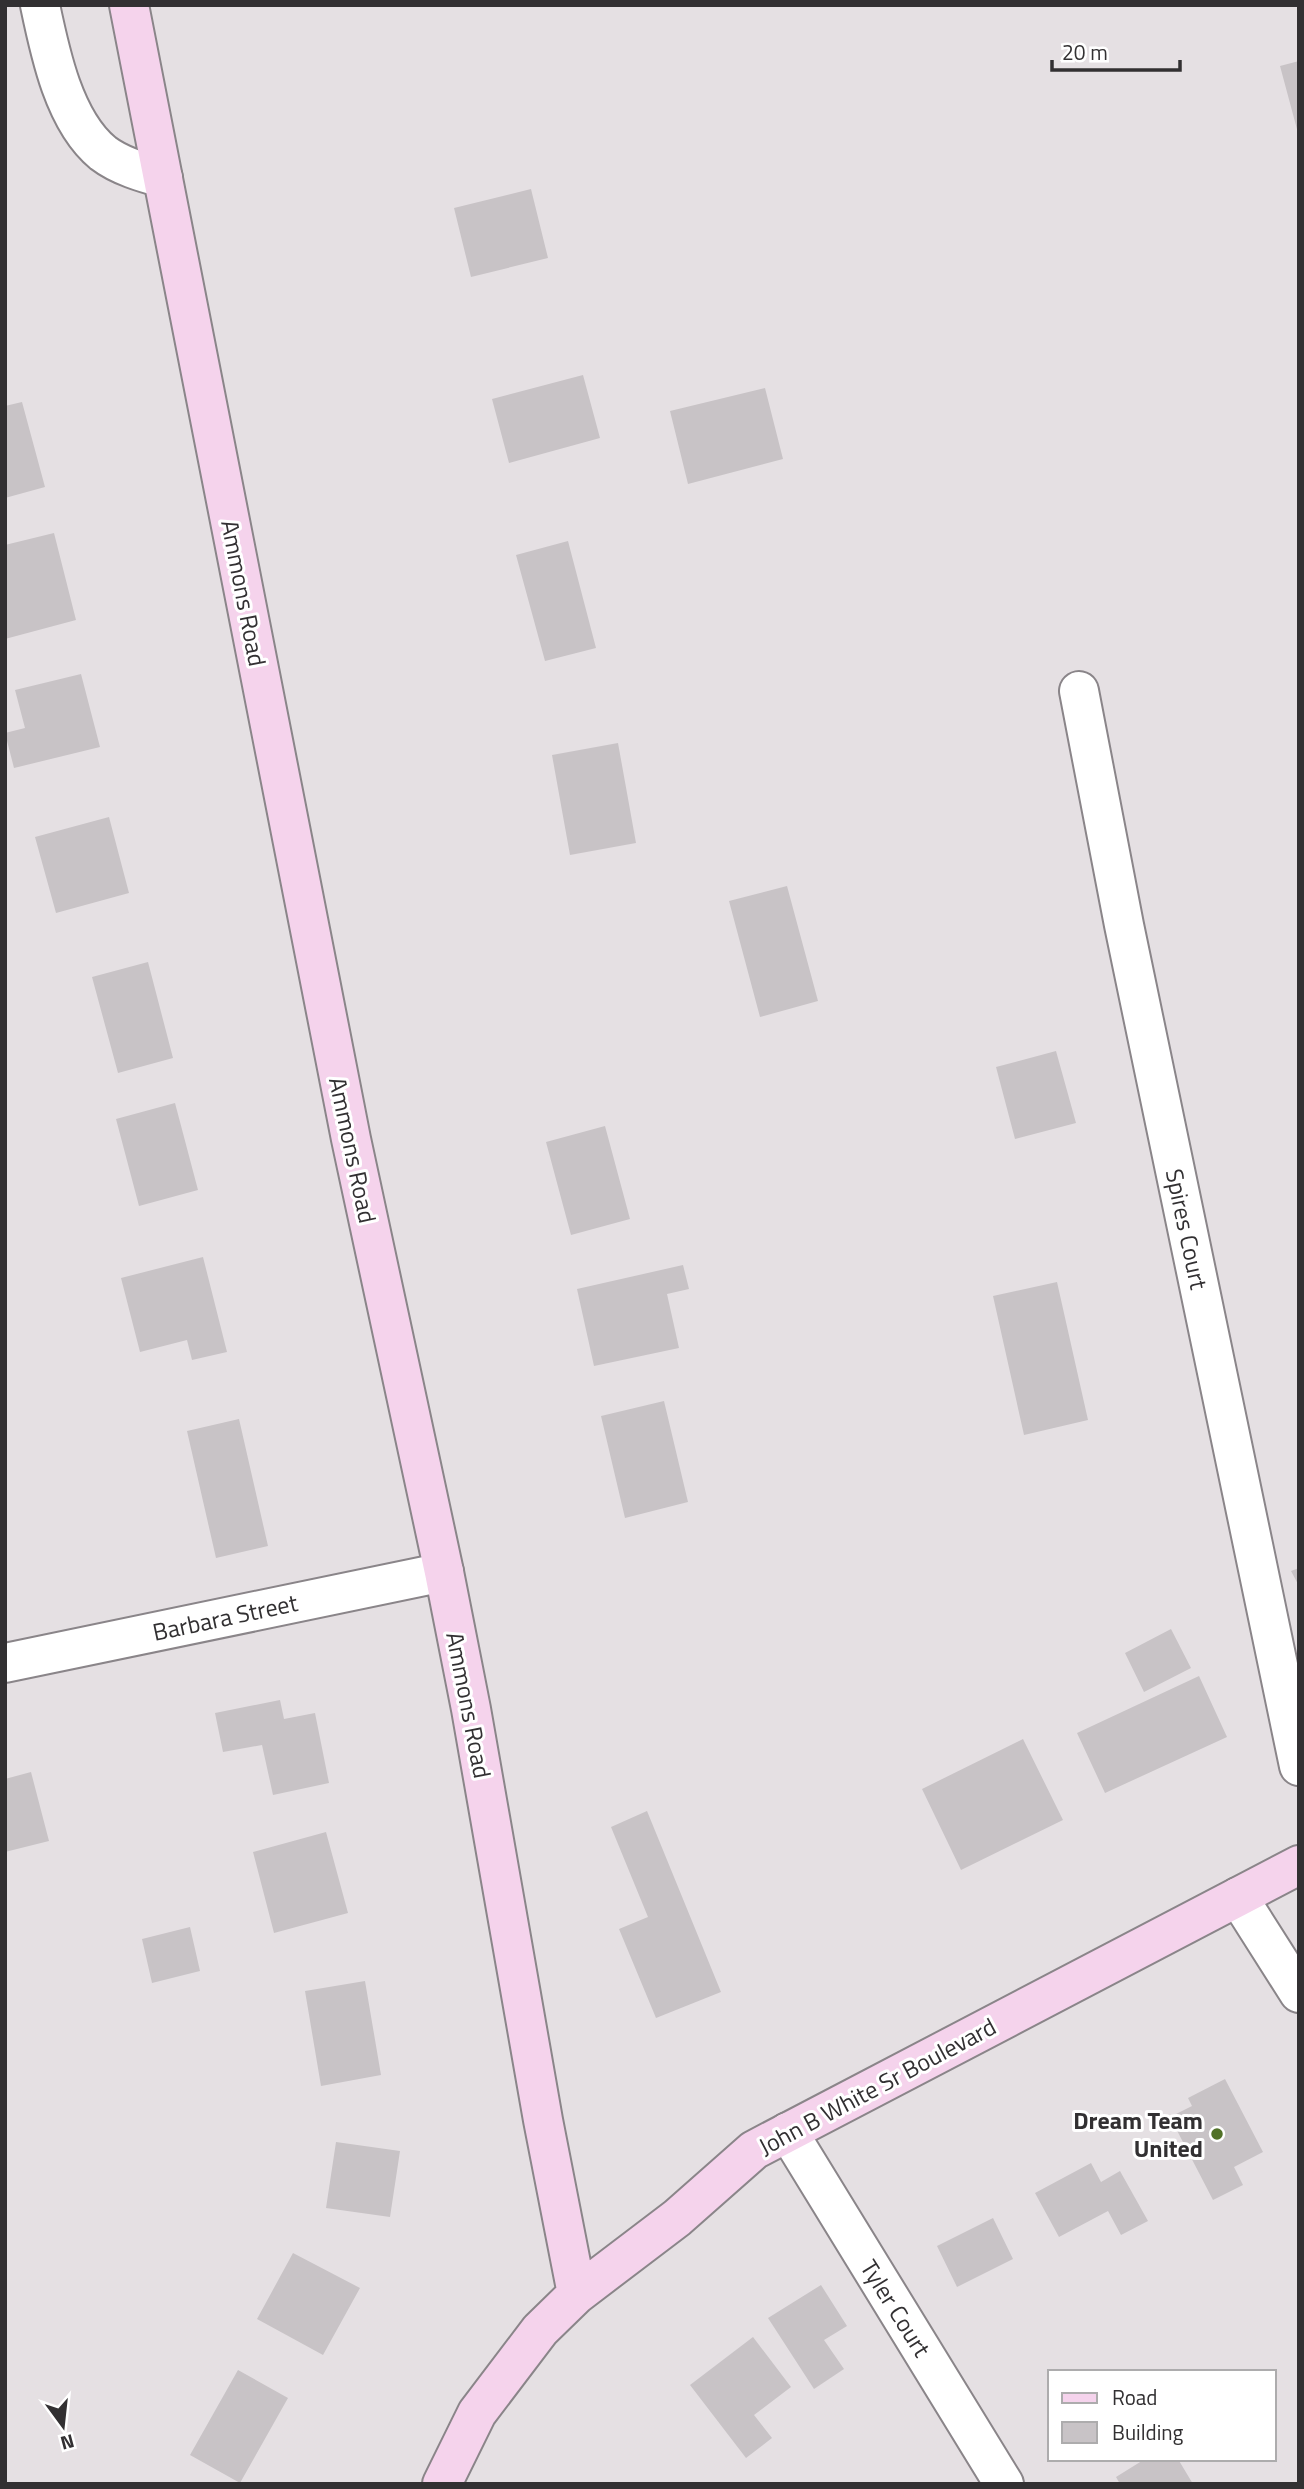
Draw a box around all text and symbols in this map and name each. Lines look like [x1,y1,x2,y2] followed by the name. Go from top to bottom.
[1052,28,1180,72] scale bar
[1062,36,1108,68] text: 20 m
[212,517,276,669] street label: Ammons Road
[320,1074,386,1226] street label: Ammons Road
[1157,1165,1217,1293] street label: Spires Court
[149,1584,301,1650] street label: Barbara Street
[437,1629,501,1781] street label: Ammons Road
[752,2008,1002,2164] street label: John B White Sr Boulevard
[1073,2102,1203,2166] place label: Dream Team United
[1209,2126,1225,2142] marker: Dream Team United
[852,2252,940,2364] street label: Tyler Court
[1048,2370,1276,2461] legend
[1112,2381,1157,2413] text: Road
[28,2391,98,2461] north arrow
[1112,2416,1184,2448] text: Building
[57,2427,78,2459] text: N

